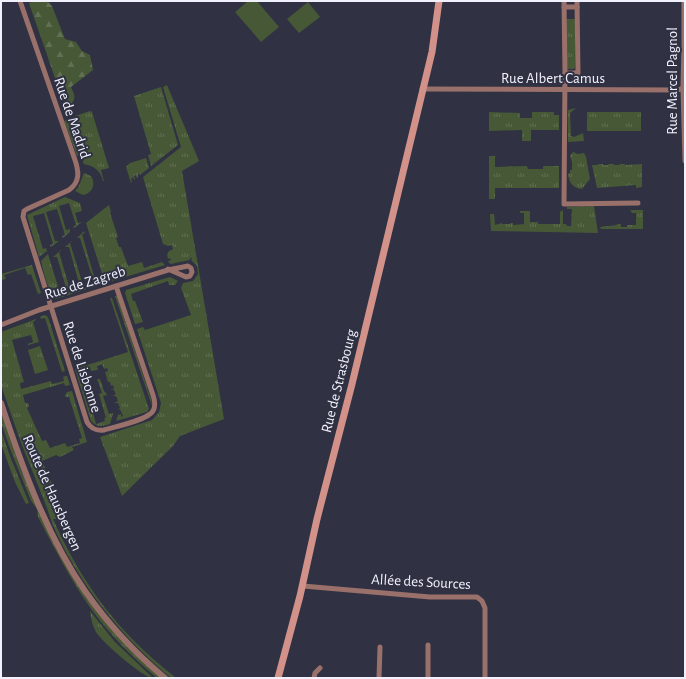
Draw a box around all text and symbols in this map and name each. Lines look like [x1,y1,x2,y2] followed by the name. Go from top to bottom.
[665,27,680,135] street label: Rue Marcel Pagnol
[501,71,605,86] street label: Rue Albert Camus
[51,75,93,161] street label: Rue de Madrid
[43,263,128,302] street label: Rue de Zagreb
[60,320,104,414] street label: Rue de Lisbonne
[319,327,359,434] street label: Rue de Strasbourg
[20,433,84,553] street label: Route de Hausbergen
[371,572,471,592] street label: Allée des Sources

